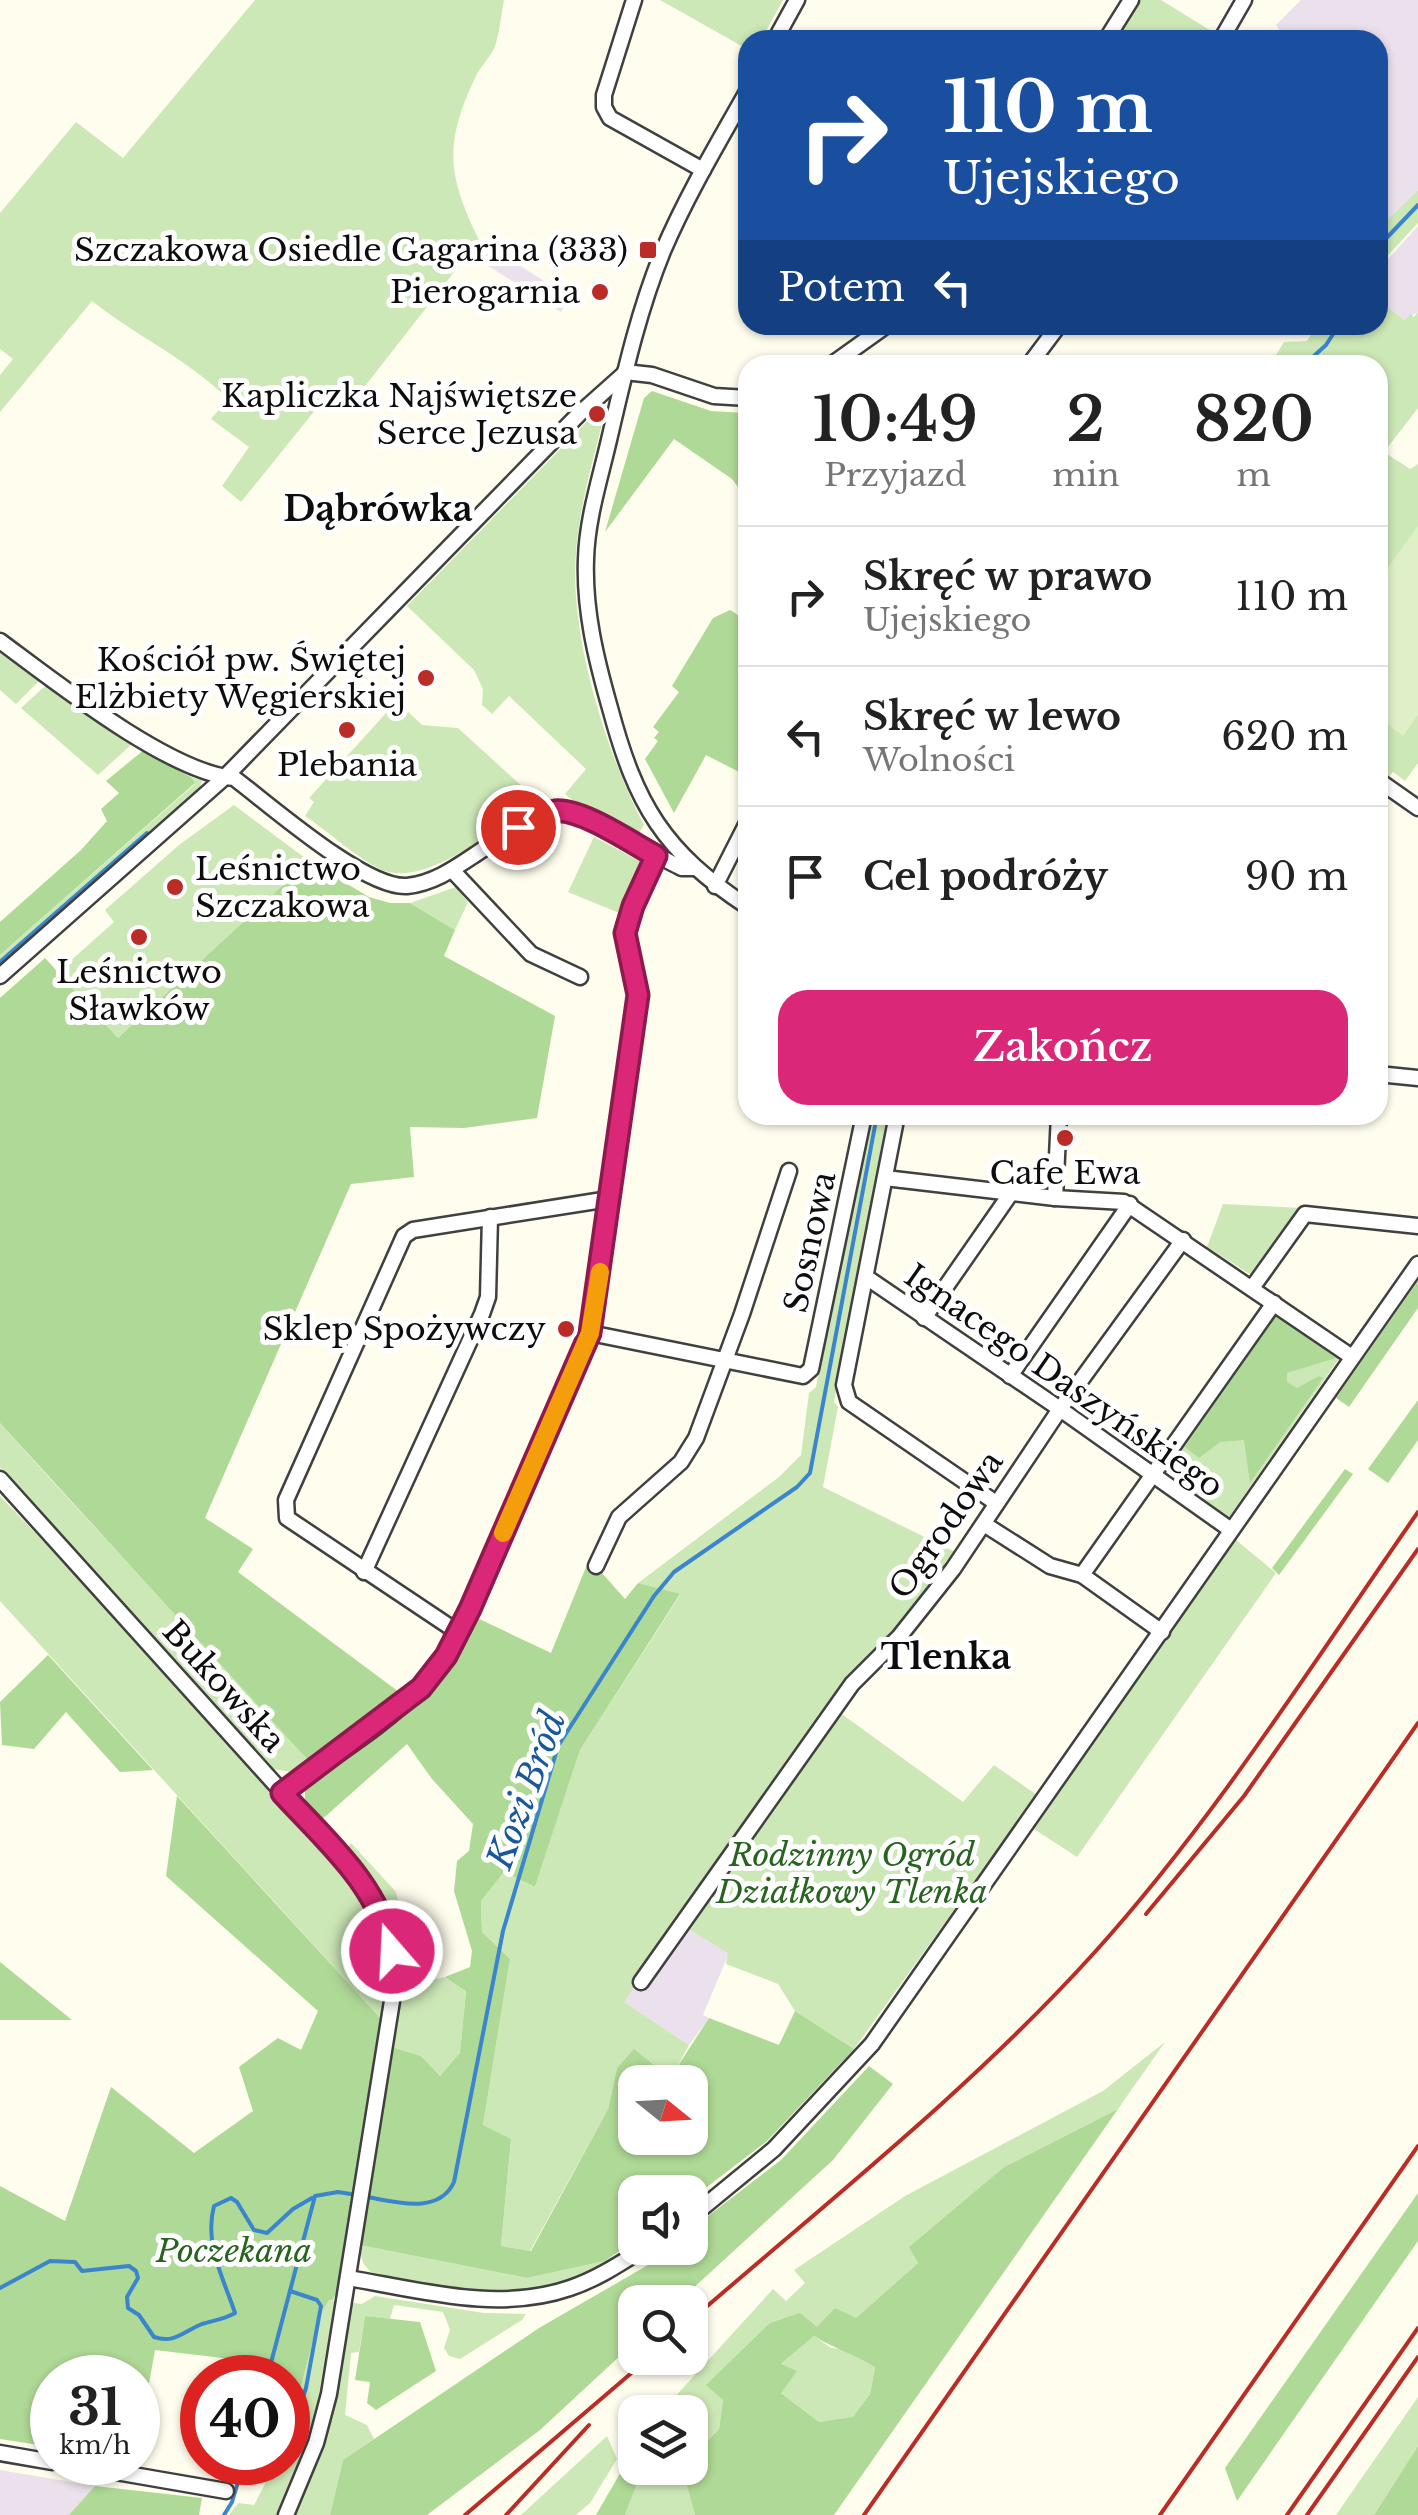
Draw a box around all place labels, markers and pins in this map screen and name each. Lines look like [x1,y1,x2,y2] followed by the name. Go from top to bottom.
[74,230,628,270] place label: Szczakowa Osiedle Gagarina (333)
[637,239,659,261] marker: Szczakowa Osiedle Gagarina (333)
[390,272,580,312] place label: Pierogarnia
[589,281,611,303] marker: Pierogarnia
[221,376,577,453] place label: Kapliczka Najświętsze Serce Jezusa
[586,403,608,425] marker: Kapliczka Najświętsze Serce Jezusa
[74,640,406,717] place label: Kościół pw. Świętej Elżbiety Węgierskiej
[415,667,437,689] marker: Kościół pw. Świętej Elżbiety Węgierskiej
[336,719,358,741] marker: Plebania
[277,745,417,785] place label: Plebania
[476,785,561,870] pin
[195,849,370,926] place label: Leśnictwo Szczakowa
[164,876,186,898] marker: Leśnictwo Szczakowa
[128,926,150,948] marker: Leśnictwo Sławków
[56,952,222,1029] place label: Leśnictwo Sławków
[1054,1127,1076,1149] marker: Cafe Ewa
[989,1153,1141,1193] place label: Cafe Ewa
[263,1309,547,1349] place label: Sklep Spożywczy
[555,1318,577,1340] marker: Sklep Spożywczy

